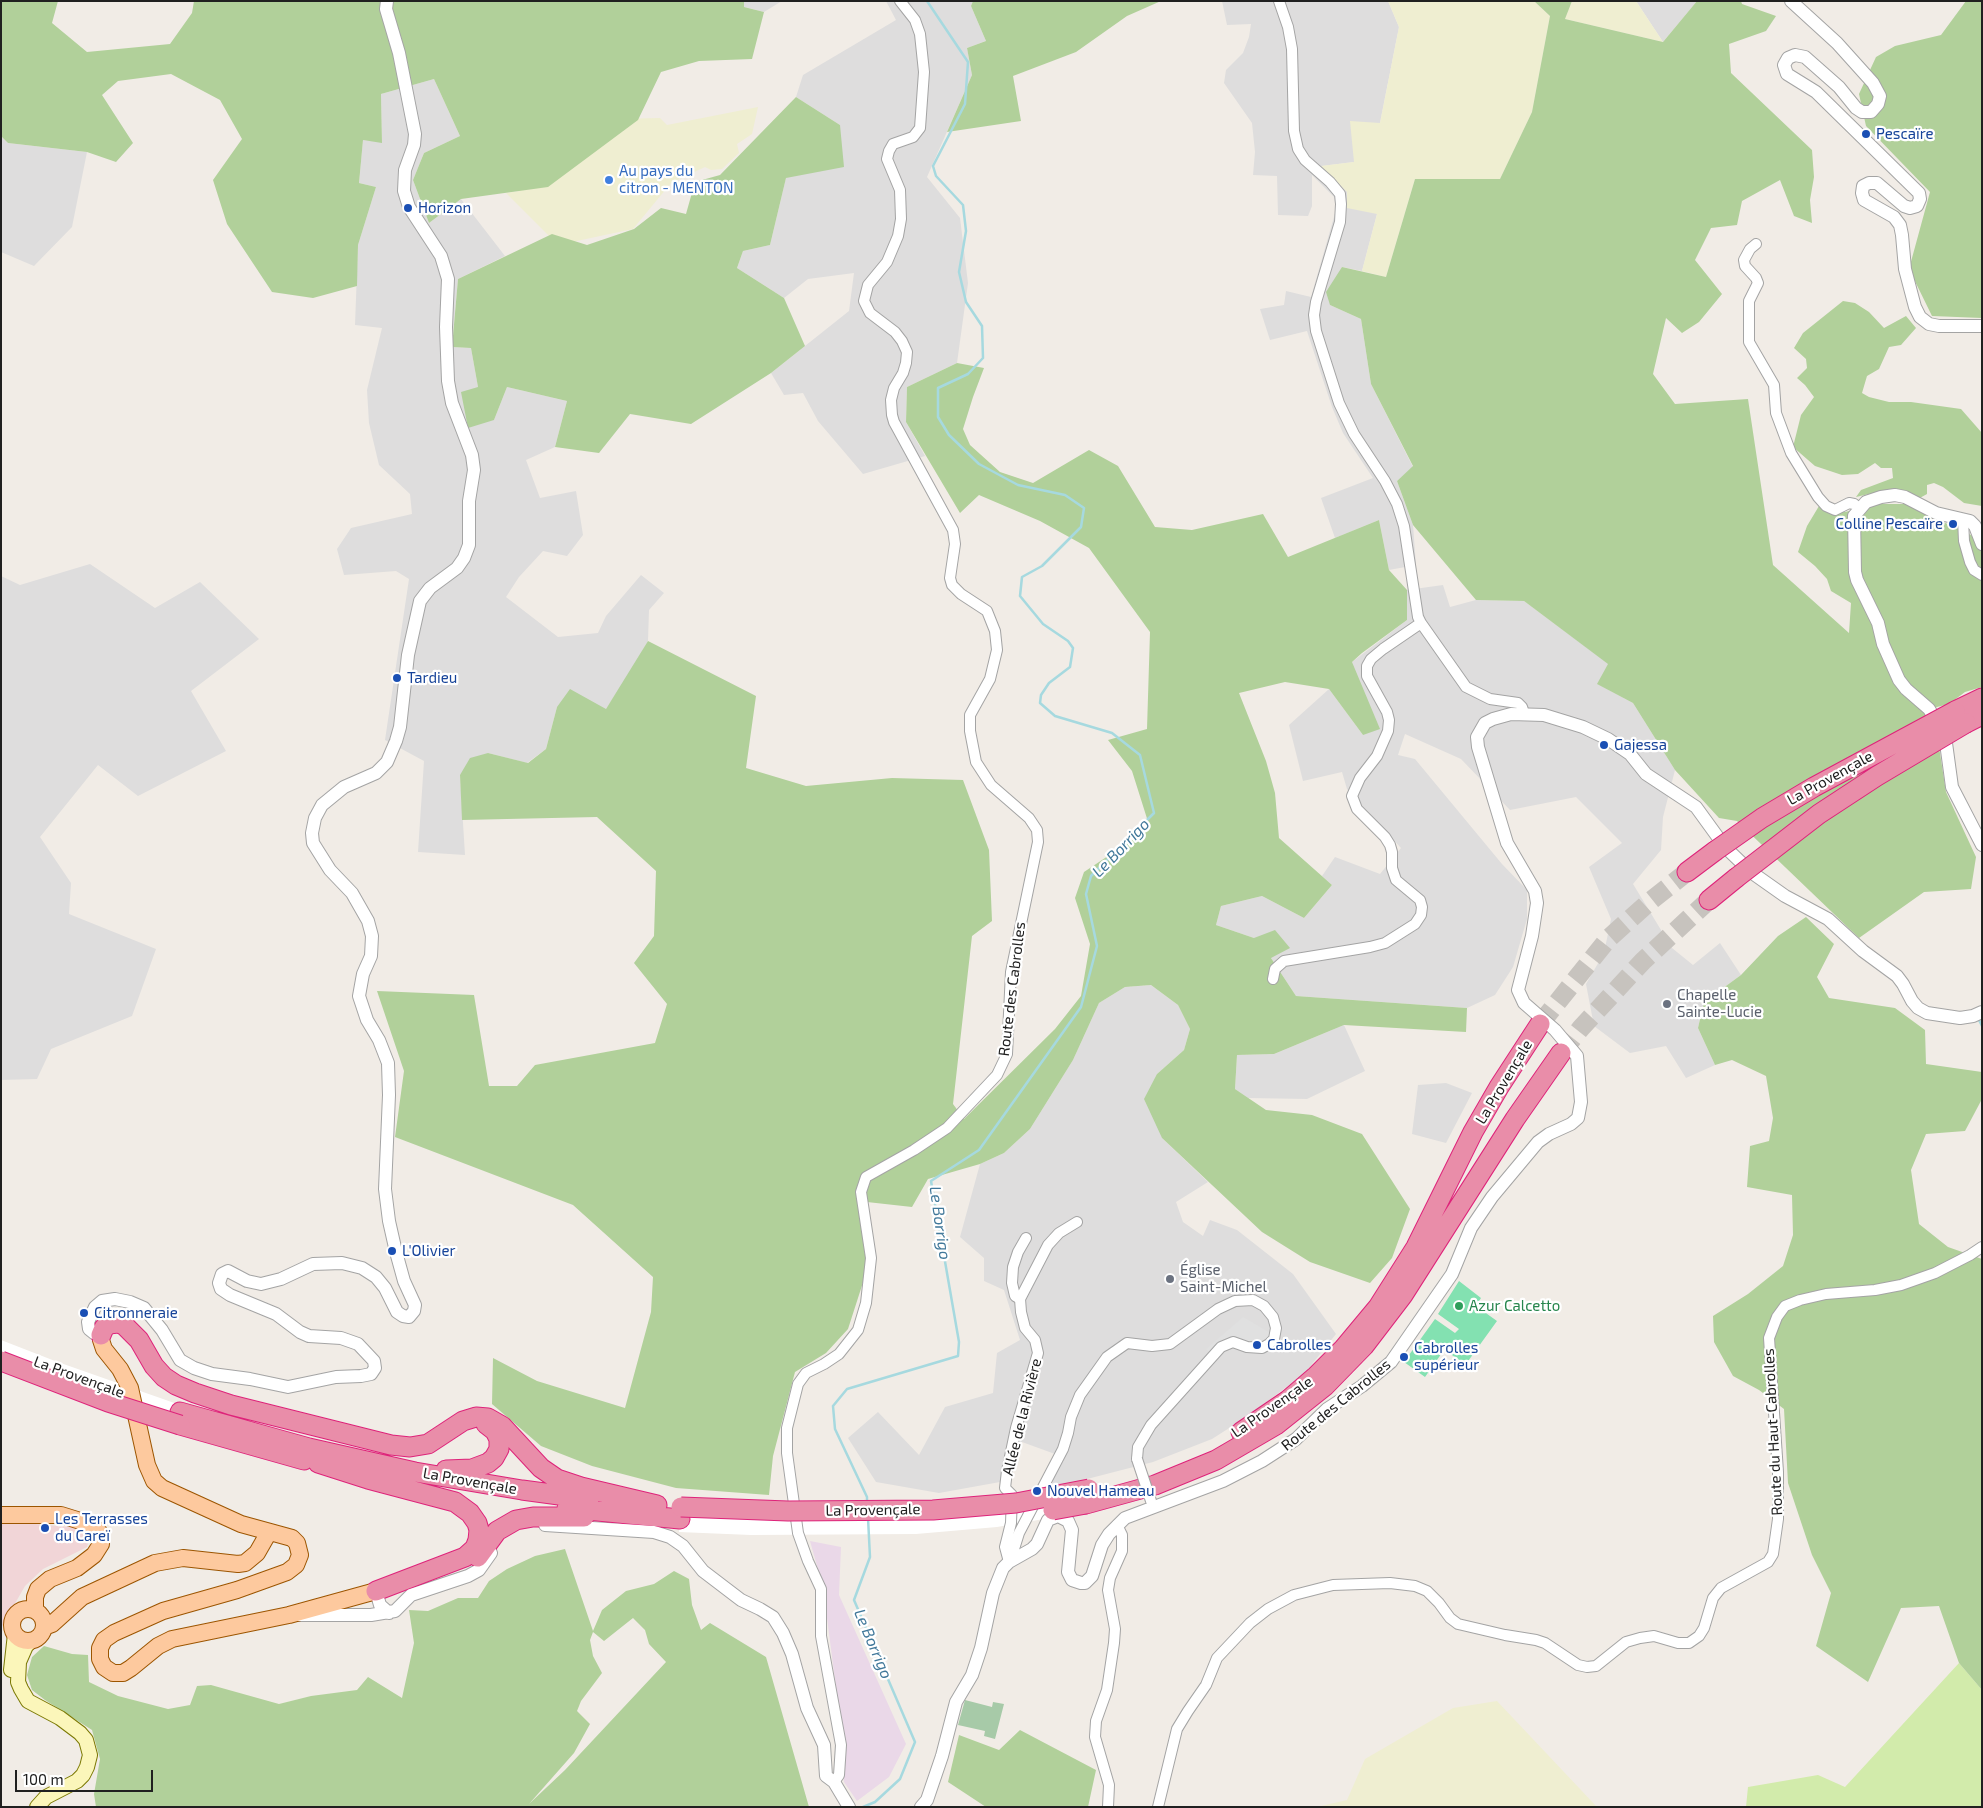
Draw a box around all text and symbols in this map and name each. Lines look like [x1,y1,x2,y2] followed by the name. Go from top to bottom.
[1876,125,1934,143] place label: Pescaïre
[1860,128,1872,140] marker: Pescaïre
[619,162,733,197] place label: Au pays du citron - MENTON
[603,174,615,186] marker: Au pays du citron - MENTON
[418,199,471,217] place label: Horizon
[402,202,414,214] marker: Horizon
[1836,515,1943,533] place label: Colline Pescaïre
[1947,518,1959,530] marker: Colline Pescaïre
[407,669,457,687] place label: Tardieu
[391,672,403,684] marker: Tardieu
[1614,736,1667,754] place label: Gajessa
[1598,739,1610,751] marker: Gajessa
[1784,747,1876,809] street label: La Provençale
[1088,815,1154,881] water label: Le Borrigo
[995,921,1029,1057] street label: Route des Cabrolles
[1677,986,1762,1021] place label: Chapelle Sainte-Lucie
[1661,998,1673,1010] marker: Chapelle Sainte-Lucie
[1472,1037,1536,1127] street label: La Provençale
[925,1185,955,1261] water label: Le Borrigo
[402,1242,455,1260] place label: L'Olivier
[386,1245,398,1257] marker: L'Olivier
[1180,1261,1267,1296] place label: Église Saint-Michel
[1164,1273,1176,1285] marker: Église Saint-Michel
[1469,1297,1560,1315] place label: Azur Calcetto
[1453,1300,1465,1312] marker: Azur Calcetto
[94,1304,178,1322] place label: Citronneraie
[78,1307,90,1319] marker: Citronneraie
[1267,1336,1331,1354] place label: Cabrolles
[1251,1339,1263,1351] marker: Cabrolles
[1414,1339,1479,1374] place label: Cabrolles supérieur
[1760,1348,1786,1516] street label: Route du Haut-Cabrolles
[1398,1351,1410,1363] marker: Cabrolles supérieur
[31,1352,127,1402] street label: La Provençale
[1278,1355,1394,1455] street label: Route des Cabrolles
[999,1356,1045,1478] street label: Allée de la Rivière
[1228,1372,1316,1442] street label: La Provençale
[422,1464,518,1498] street label: La Provençale
[1047,1482,1155,1500] place label: Nouvel Hameau
[1031,1485,1043,1497] marker: Nouvel Hameau
[825,1500,921,1520] street label: La Provençale
[55,1510,148,1545] place label: Les Terrasses du Careï
[39,1522,51,1534] marker: Les Terrasses du Careï
[850,1606,896,1682] water label: Le Borrigo
[18,1760,155,1792] scale bar
[23,1770,64,1788] text: 100 m

